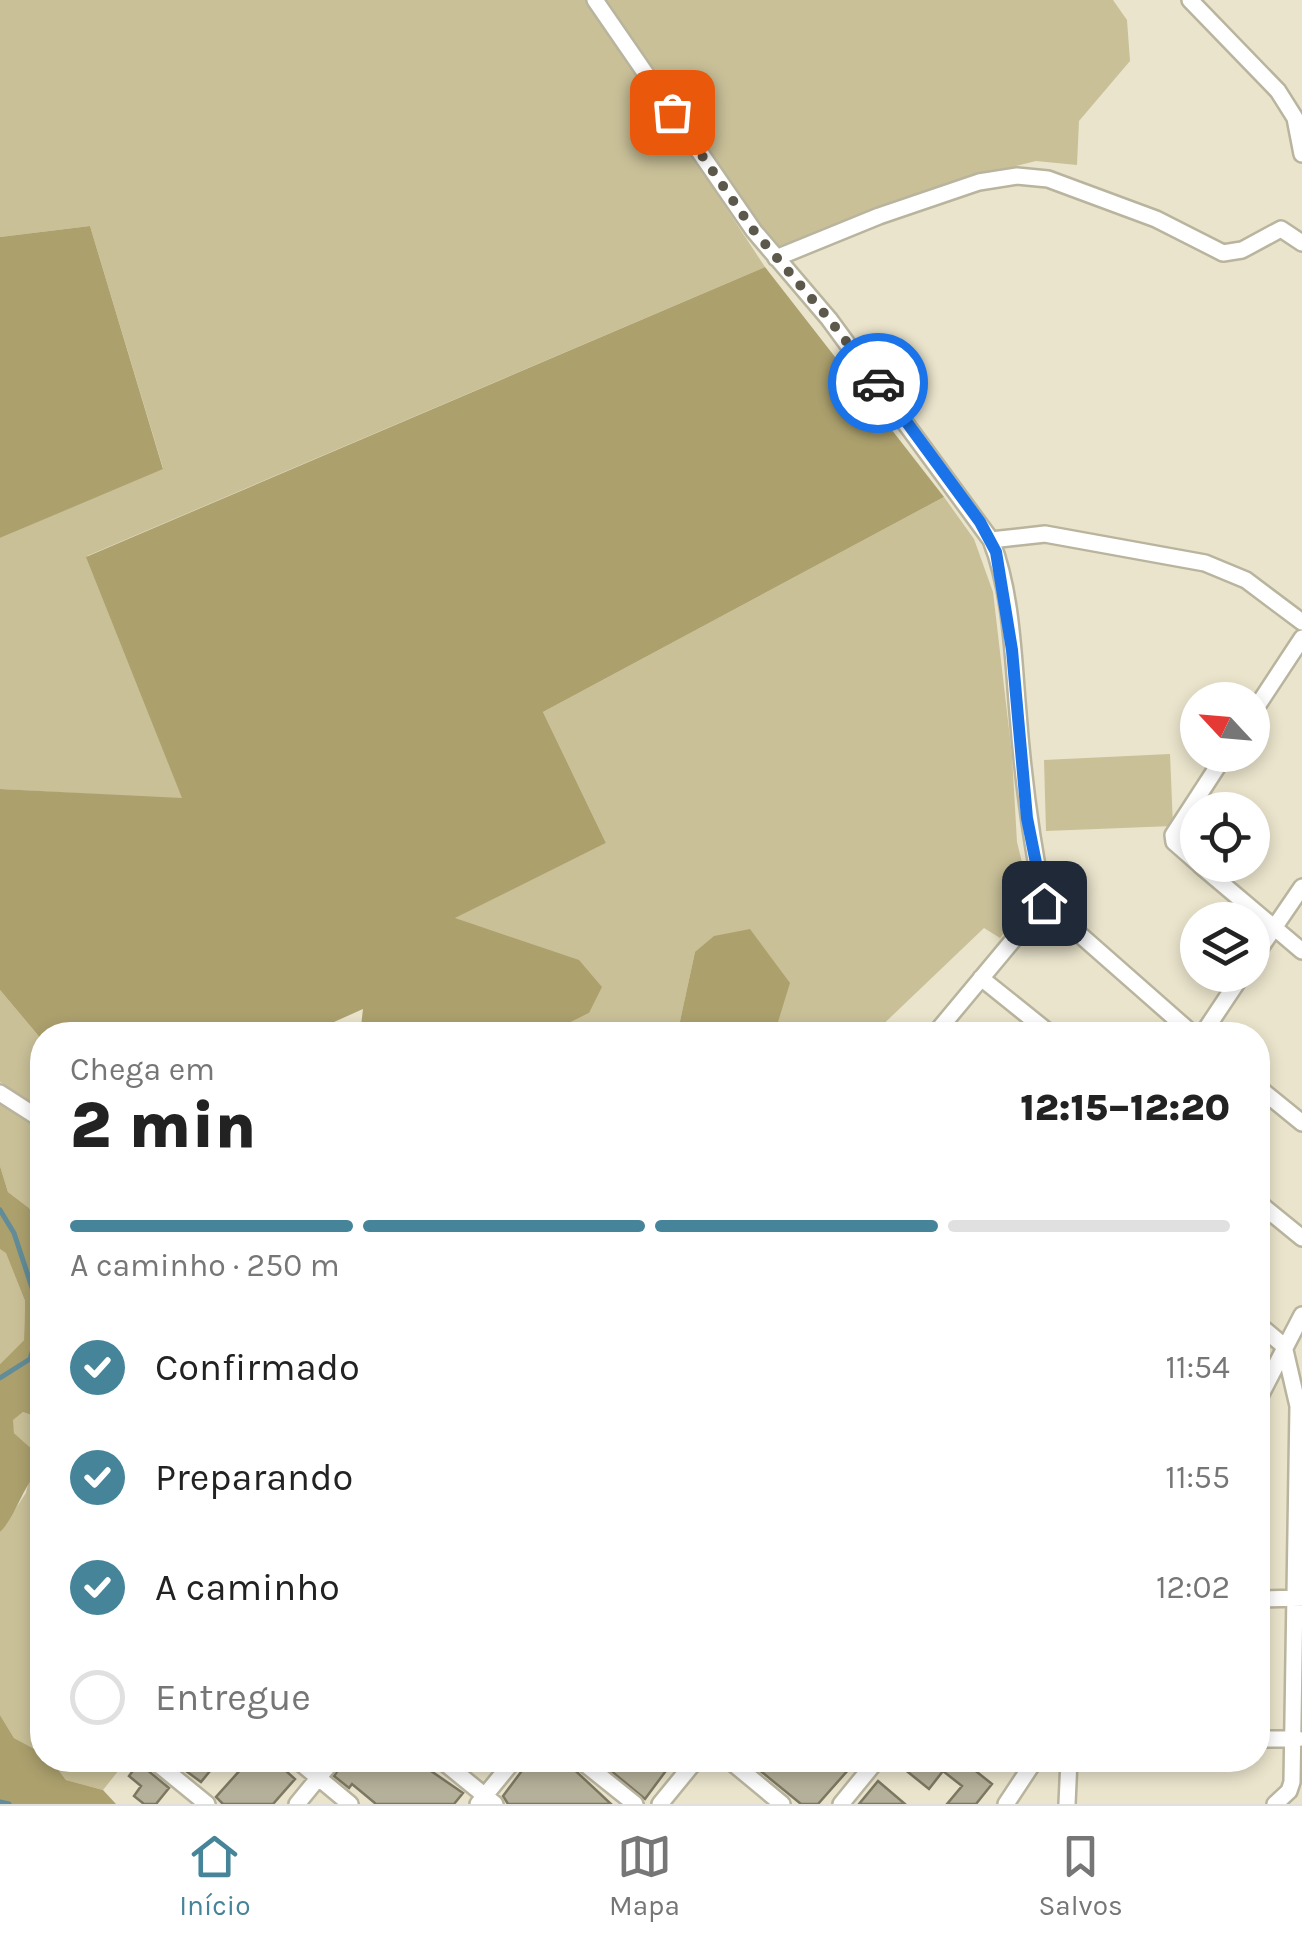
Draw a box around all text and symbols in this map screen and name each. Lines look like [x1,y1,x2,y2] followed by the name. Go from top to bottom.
[630,70,715,155] pin
[645,85,700,140] icon: bag
[828,333,928,433] courier
[851,356,906,411] icon: car
[1180,682,1270,772] north arrow
[1180,682,1270,992] map controls
[1180,792,1270,882] button: locate
[1002,861,1087,946] pin
[1017,876,1072,931] icon: home
[1180,902,1270,992] button: layers
[70,1051,215,1088] text: Chega em
[1020,1085,1230,1130] text: 12:15–12:20
[70,1087,256,1163] text: 2 min
[70,1247,340,1284] text: A caminho · 250 m
[70,1340,125,1395] icon: check
[155,1345,360,1390] text: Confirmado
[1166,1349,1230,1386] text: 11:54
[70,1450,125,1505] icon: check
[155,1455,353,1500] text: Preparando
[1165,1459,1230,1496] text: 11:55
[70,1560,125,1615] icon: check
[155,1565,340,1610] text: A caminho
[1156,1569,1230,1606] text: 12:02
[155,1675,311,1720] text: Entregue
[179,1829,250,1922] tab: Início
[609,1829,680,1922] tab: Mapa
[1038,1829,1123,1922] tab: Salvos

